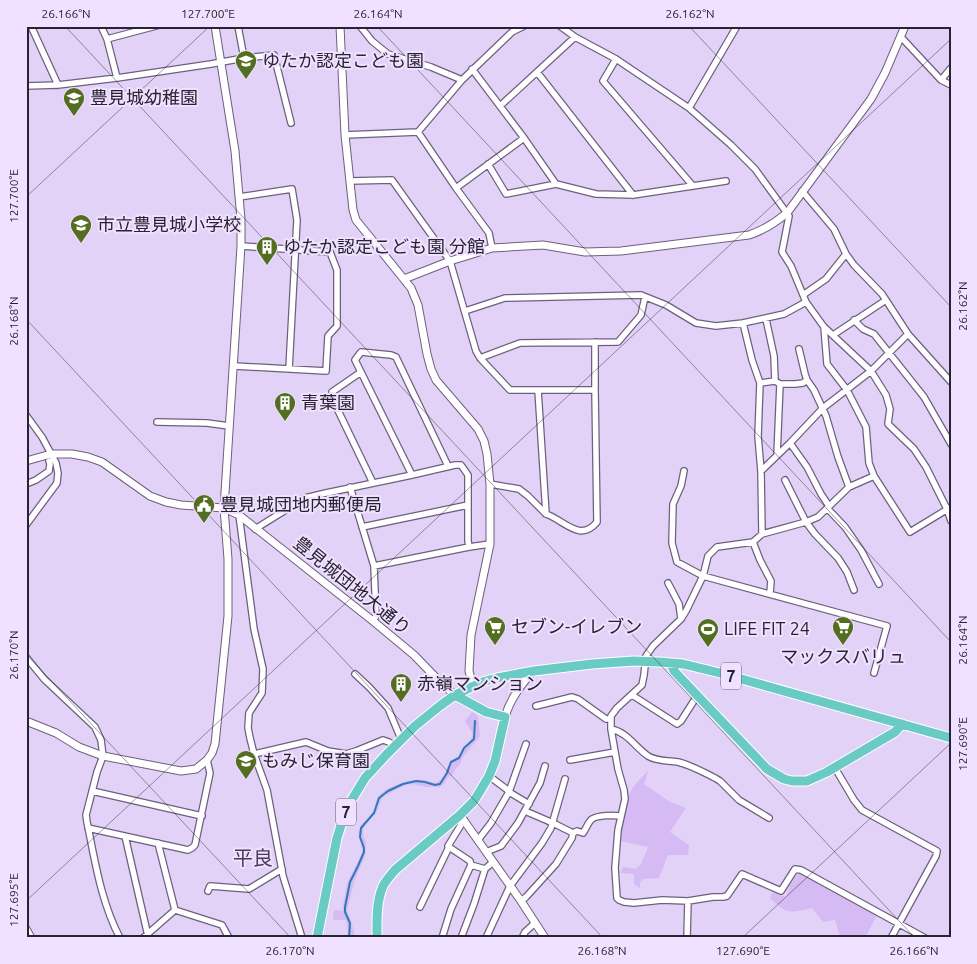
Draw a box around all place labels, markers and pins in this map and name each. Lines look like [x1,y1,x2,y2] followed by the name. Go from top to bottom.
[234,49,258,80] school or university icon: ゆたか認定こども園
[262,50,424,70] place label: ゆたか認定こども園
[62,86,86,117] school or university icon: 豊見城幼稚園
[90,87,198,107] place label: 豊見城幼稚園
[69,213,93,244] school or university icon: 市立豊見城小学校
[97,214,241,234] place label: 市立豊見城小学校
[255,235,279,266] building icon: ゆたか認定こども園 分館
[283,236,485,256] place label: ゆたか認定こども園 分館
[273,391,297,422] building icon: 青葉園
[301,392,355,412] place label: 青葉園
[192,493,216,524] public building icon: 豊見城団地内郵便局
[220,494,382,514] place label: 豊見城団地内郵便局
[483,615,507,646] supermarket icon: セブン-イレブン
[831,615,855,646] supermarket icon: マックスバリュ
[511,616,642,636] place label: セブン-イレブン
[696,617,720,648] sports icon: LIFE FIT 24
[724,618,810,638] place label: LIFE FIT 24
[780,646,906,666] place label: マックスバリュ
[389,672,413,703] building icon: 赤嶺マンション
[417,673,543,693] place label: 赤嶺マンション
[234,749,258,780] school or university icon: もみじ保育園
[262,750,370,770] place label: もみじ保育園

